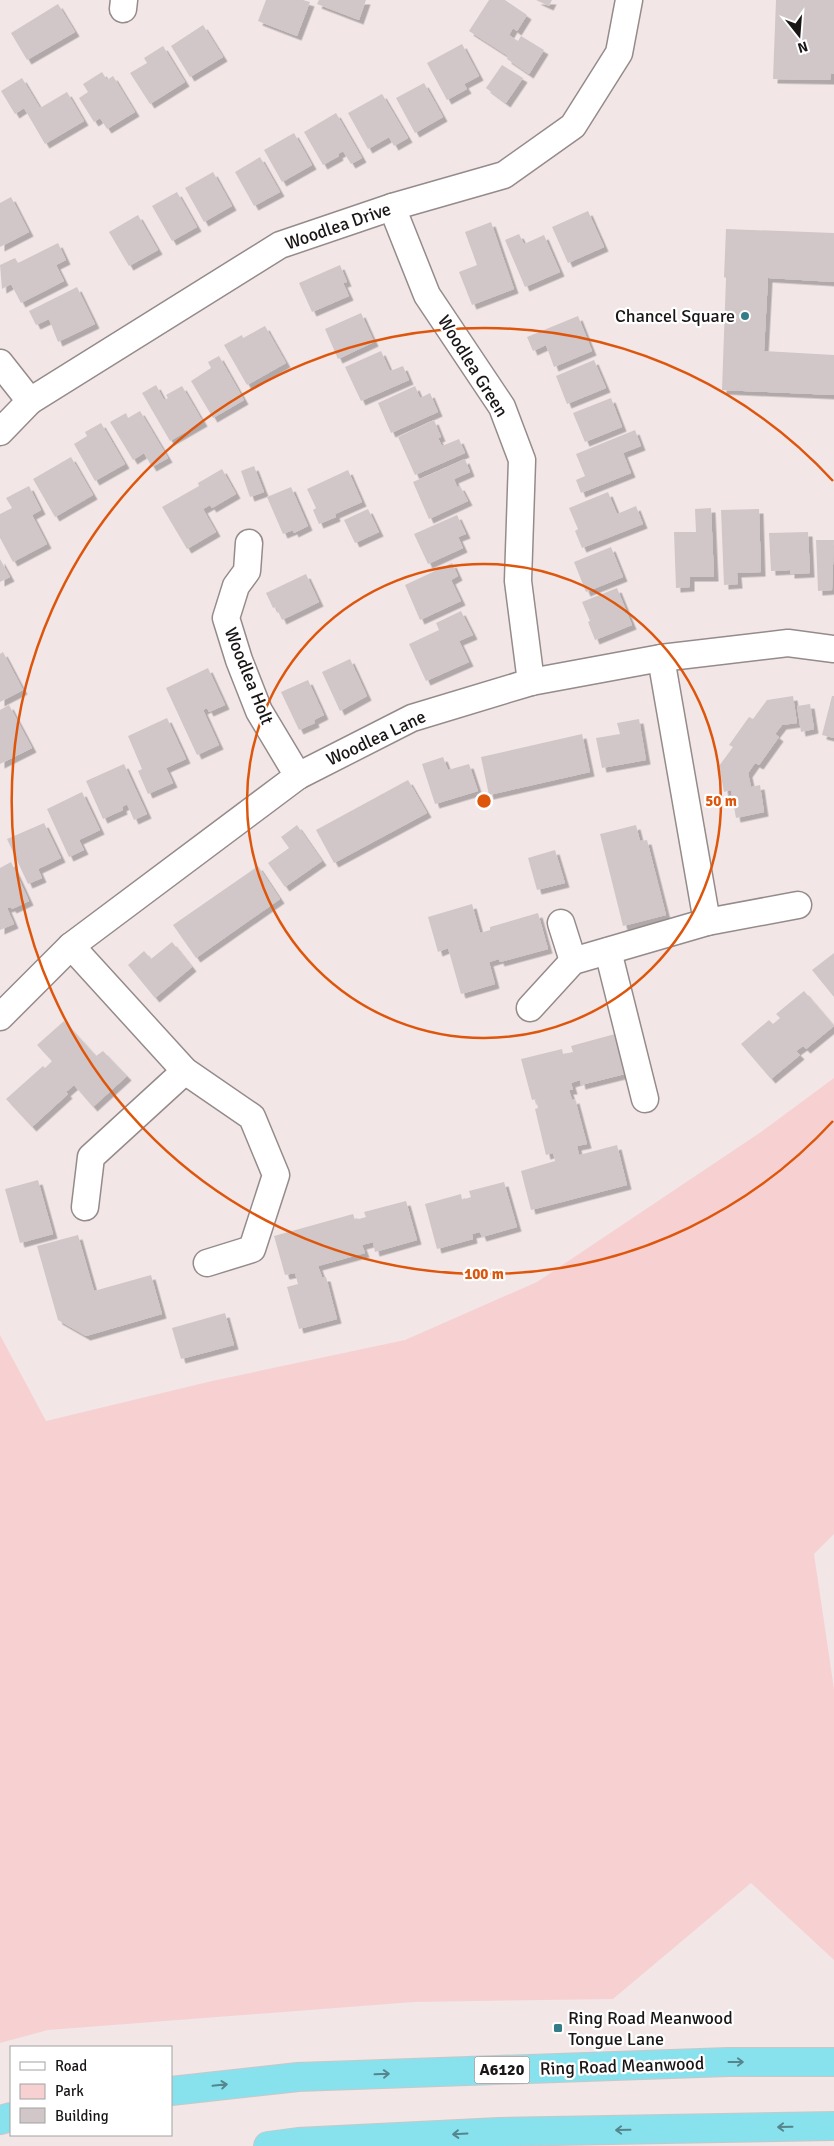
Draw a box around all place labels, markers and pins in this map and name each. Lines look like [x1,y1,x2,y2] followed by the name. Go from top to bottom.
[615,305,735,327] place label: Chancel Square
[739,310,751,322] marker: Chancel Square
[475,792,493,810] centre of rings
[568,2007,733,2050] place label: Ring Road Meanwood Tongue Lane
[552,2022,564,2034] marker: Ring Road Meanwood Tongue Lane

